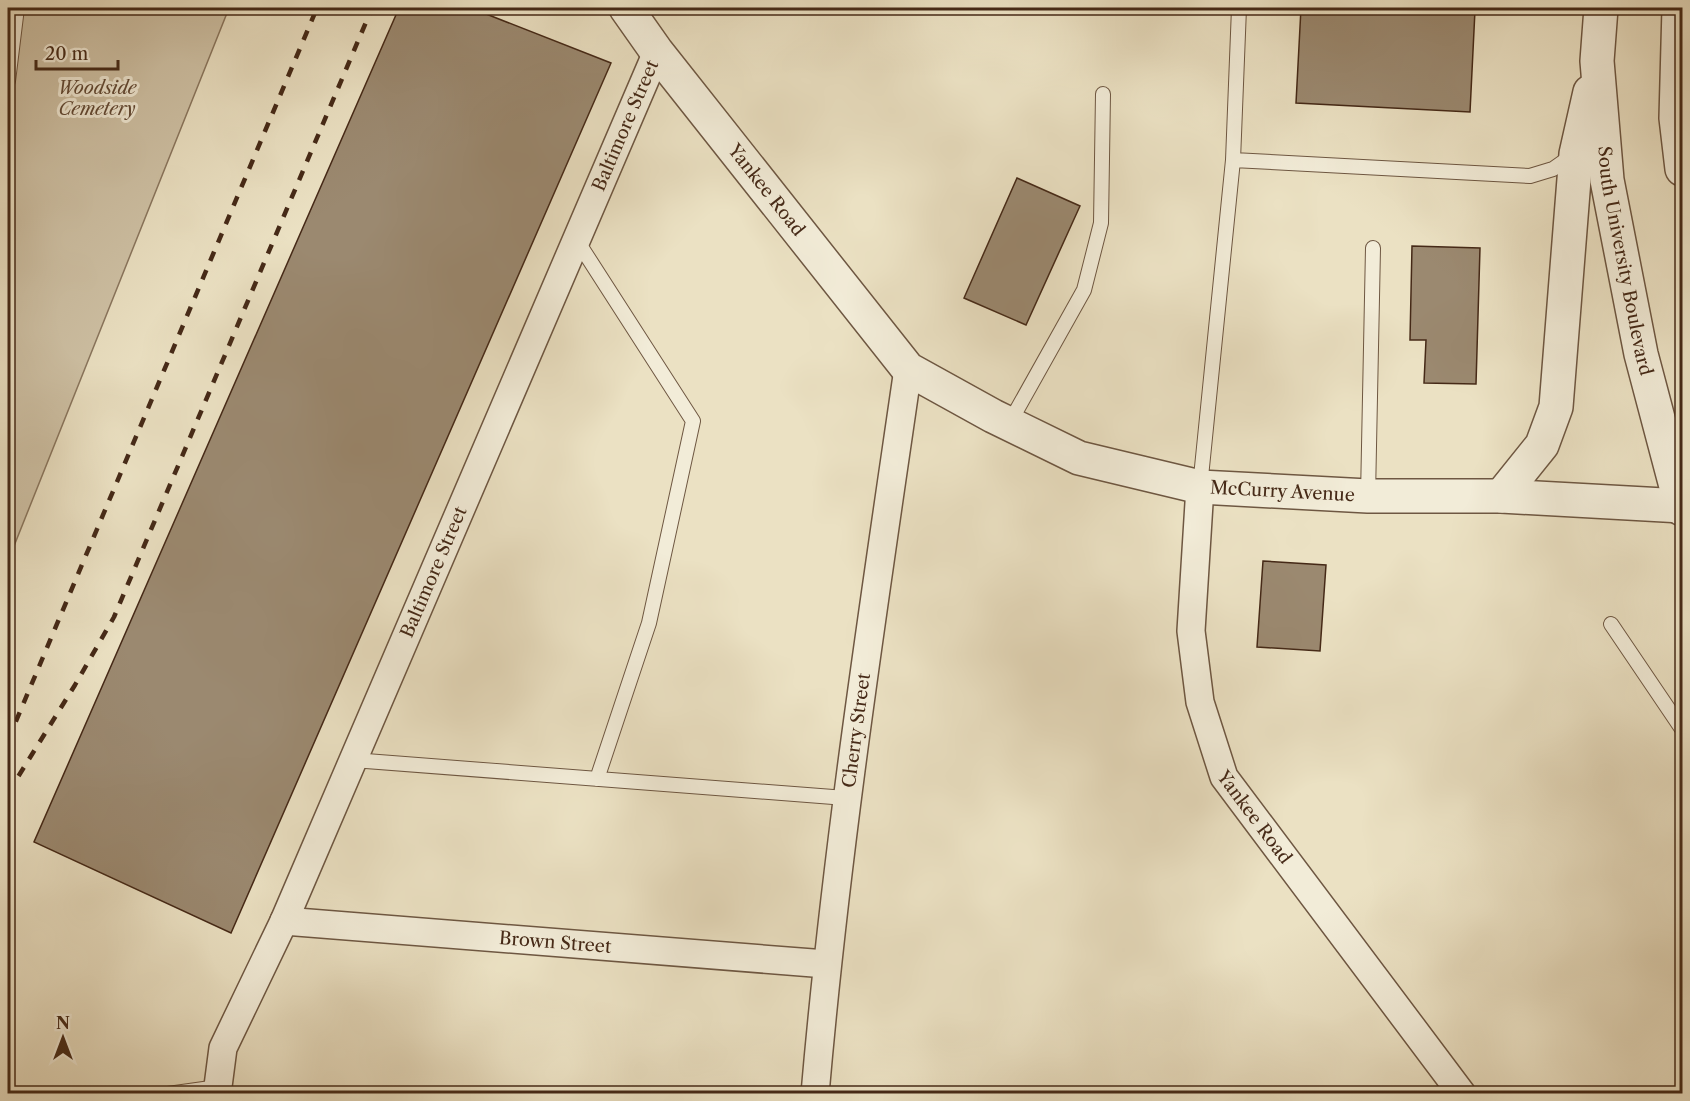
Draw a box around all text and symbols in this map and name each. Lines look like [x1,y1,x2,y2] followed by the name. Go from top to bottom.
[36,33,118,71] scale bar
[45,43,89,65] text: 20 m
[588,56,664,194] street label: Baltimore Street
[58,77,138,120] park label: Woodside Cemetery
[723,139,809,241] street label: Yankee Road
[1593,145,1657,378] street label: South University Boulevard
[1209,477,1355,506] street label: McCurry Avenue
[396,503,472,641] street label: Baltimore Street
[838,671,875,789] street label: Cherry Street
[1212,765,1296,868] street label: Yankee Road
[498,927,613,958] street label: Brown Street
[33,1008,93,1068] north arrow
[56,1013,70,1033] text: N

